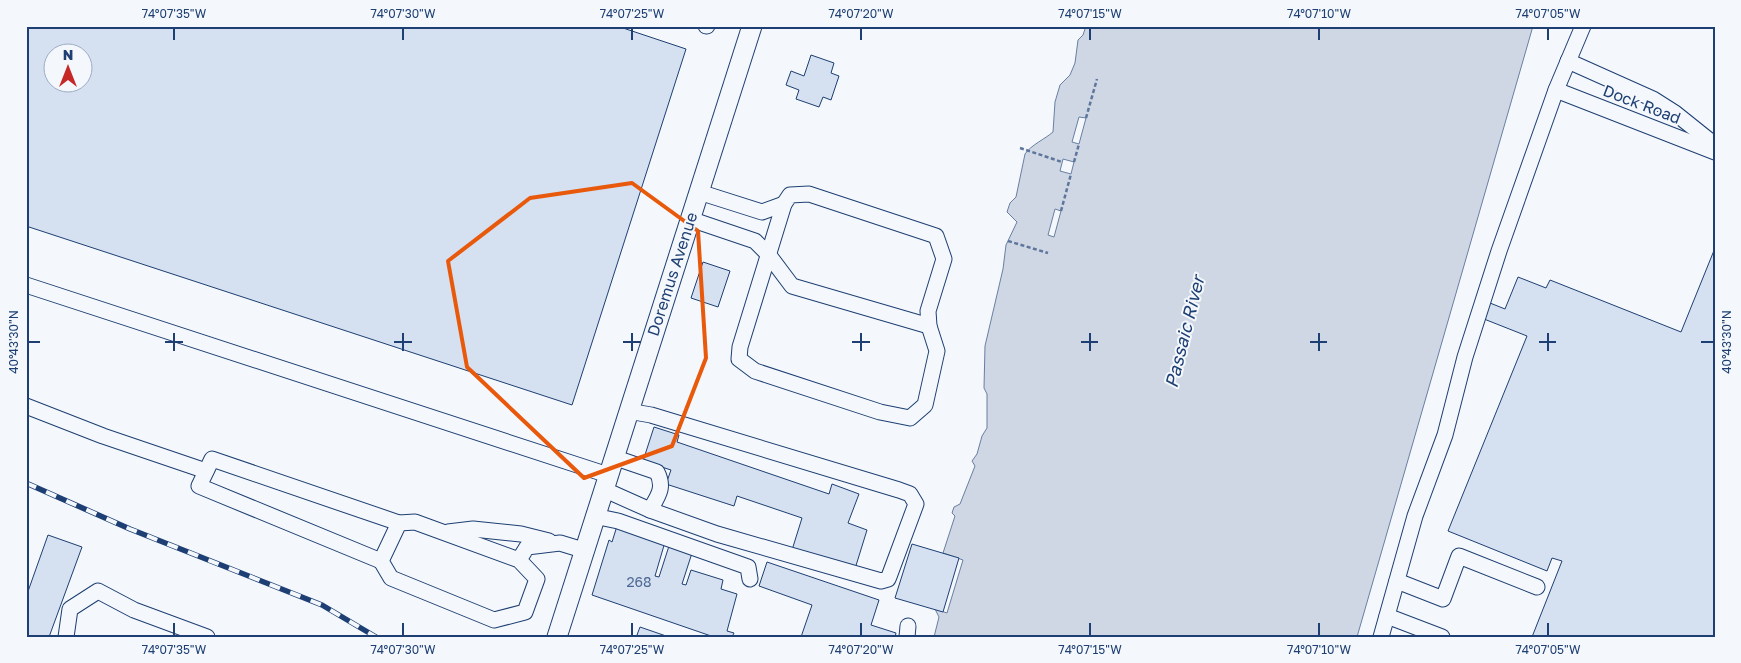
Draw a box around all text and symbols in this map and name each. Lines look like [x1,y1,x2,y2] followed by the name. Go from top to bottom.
[142,6,207,21] text: 74°07'35"W
[370,6,436,21] text: 74°07'30"W
[600,6,665,21] text: 74°07'25"W
[828,6,894,21] text: 74°07'20"W
[1058,6,1122,21] text: 74°07'15"W
[1287,6,1351,21] text: 74°07'10"W
[1515,6,1581,21] text: 74°07'05"W
[42,42,92,92] north arrow
[63,46,73,63] text: N
[1600,80,1684,128] street label: Dock Road
[643,210,701,338] street label: Doremus Avenue
[1160,271,1209,390] water label: Passaic River
[6,310,21,374] text: 40°43'30"N
[1719,310,1734,374] text: 40°43'30"N
[626,573,652,590] house number: 268
[142,642,207,657] text: 74°07'35"W
[370,642,436,657] text: 74°07'30"W
[600,642,665,657] text: 74°07'25"W
[828,642,894,657] text: 74°07'20"W
[1058,642,1122,657] text: 74°07'15"W
[1287,642,1351,657] text: 74°07'10"W
[1515,642,1581,657] text: 74°07'05"W

